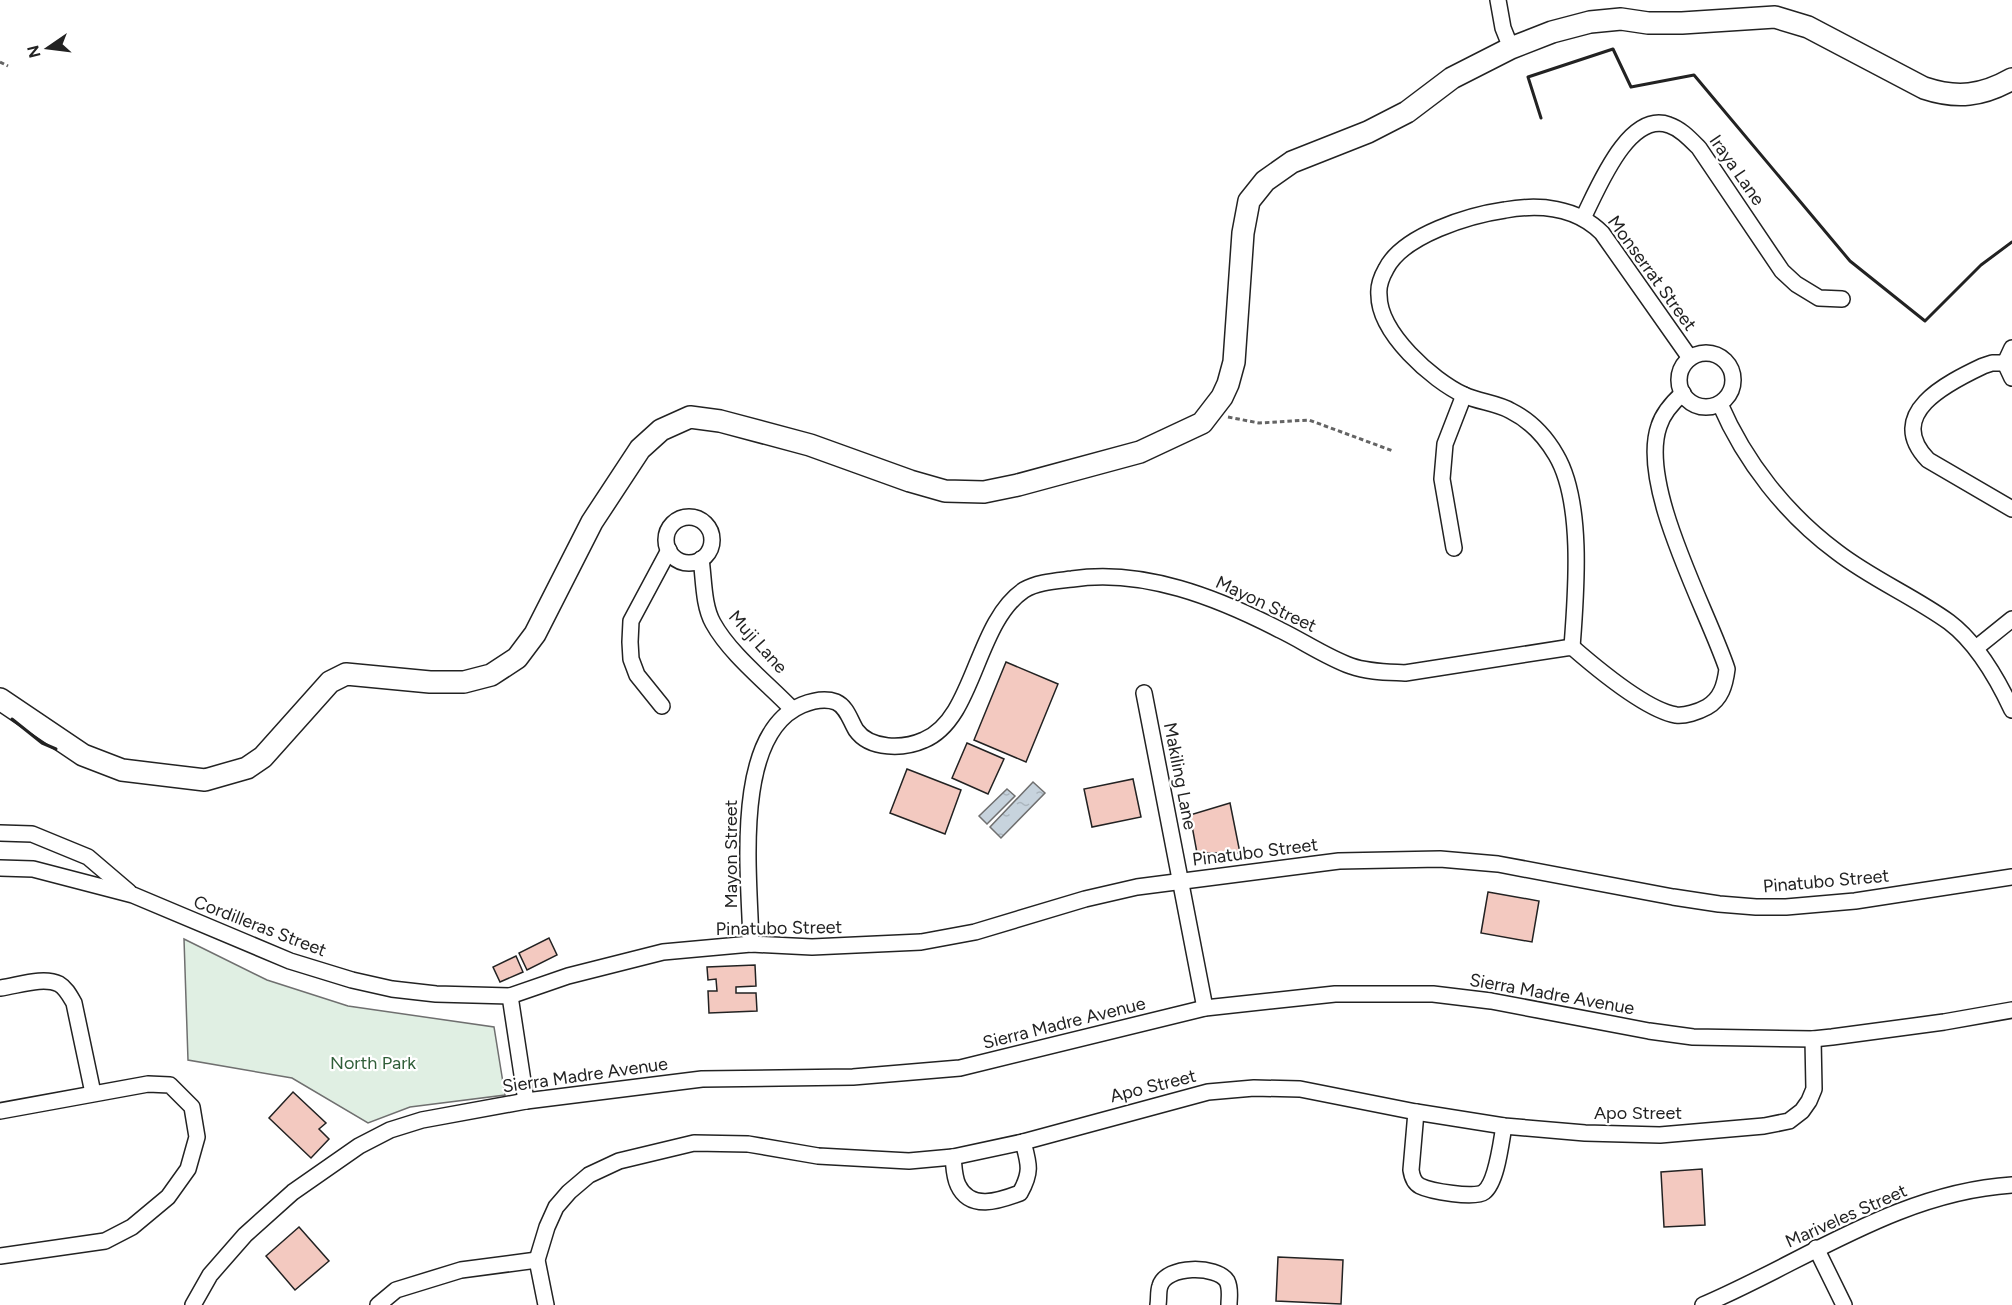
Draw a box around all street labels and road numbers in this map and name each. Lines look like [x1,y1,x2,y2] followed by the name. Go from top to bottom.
[1705,130,1769,210] street label: Iraya Lane
[1603,211,1701,335] street label: Monserrat Street
[1212,571,1320,637] street label: Mayon Street
[724,606,792,678] street label: Muji Lane
[1159,720,1201,832] street label: Makiling Lane
[720,799,742,908] street label: Mayon Street
[1191,833,1319,871] street label: Pinatubo Street
[1762,865,1890,897] street label: Pinatubo Street
[190,891,330,962] street label: Cordilleras Street
[716,916,843,940] street label: Pinatubo Street
[1468,969,1636,1019] street label: Sierra Madre Avenue
[980,992,1148,1054] street label: Sierra Madre Avenue
[501,1052,669,1098] street label: Sierra Madre Avenue
[1108,1065,1199,1107] street label: Apo Street
[1594,1102,1682,1124] street label: Apo Street
[1782,1179,1910,1253] street label: Mariveles Street

